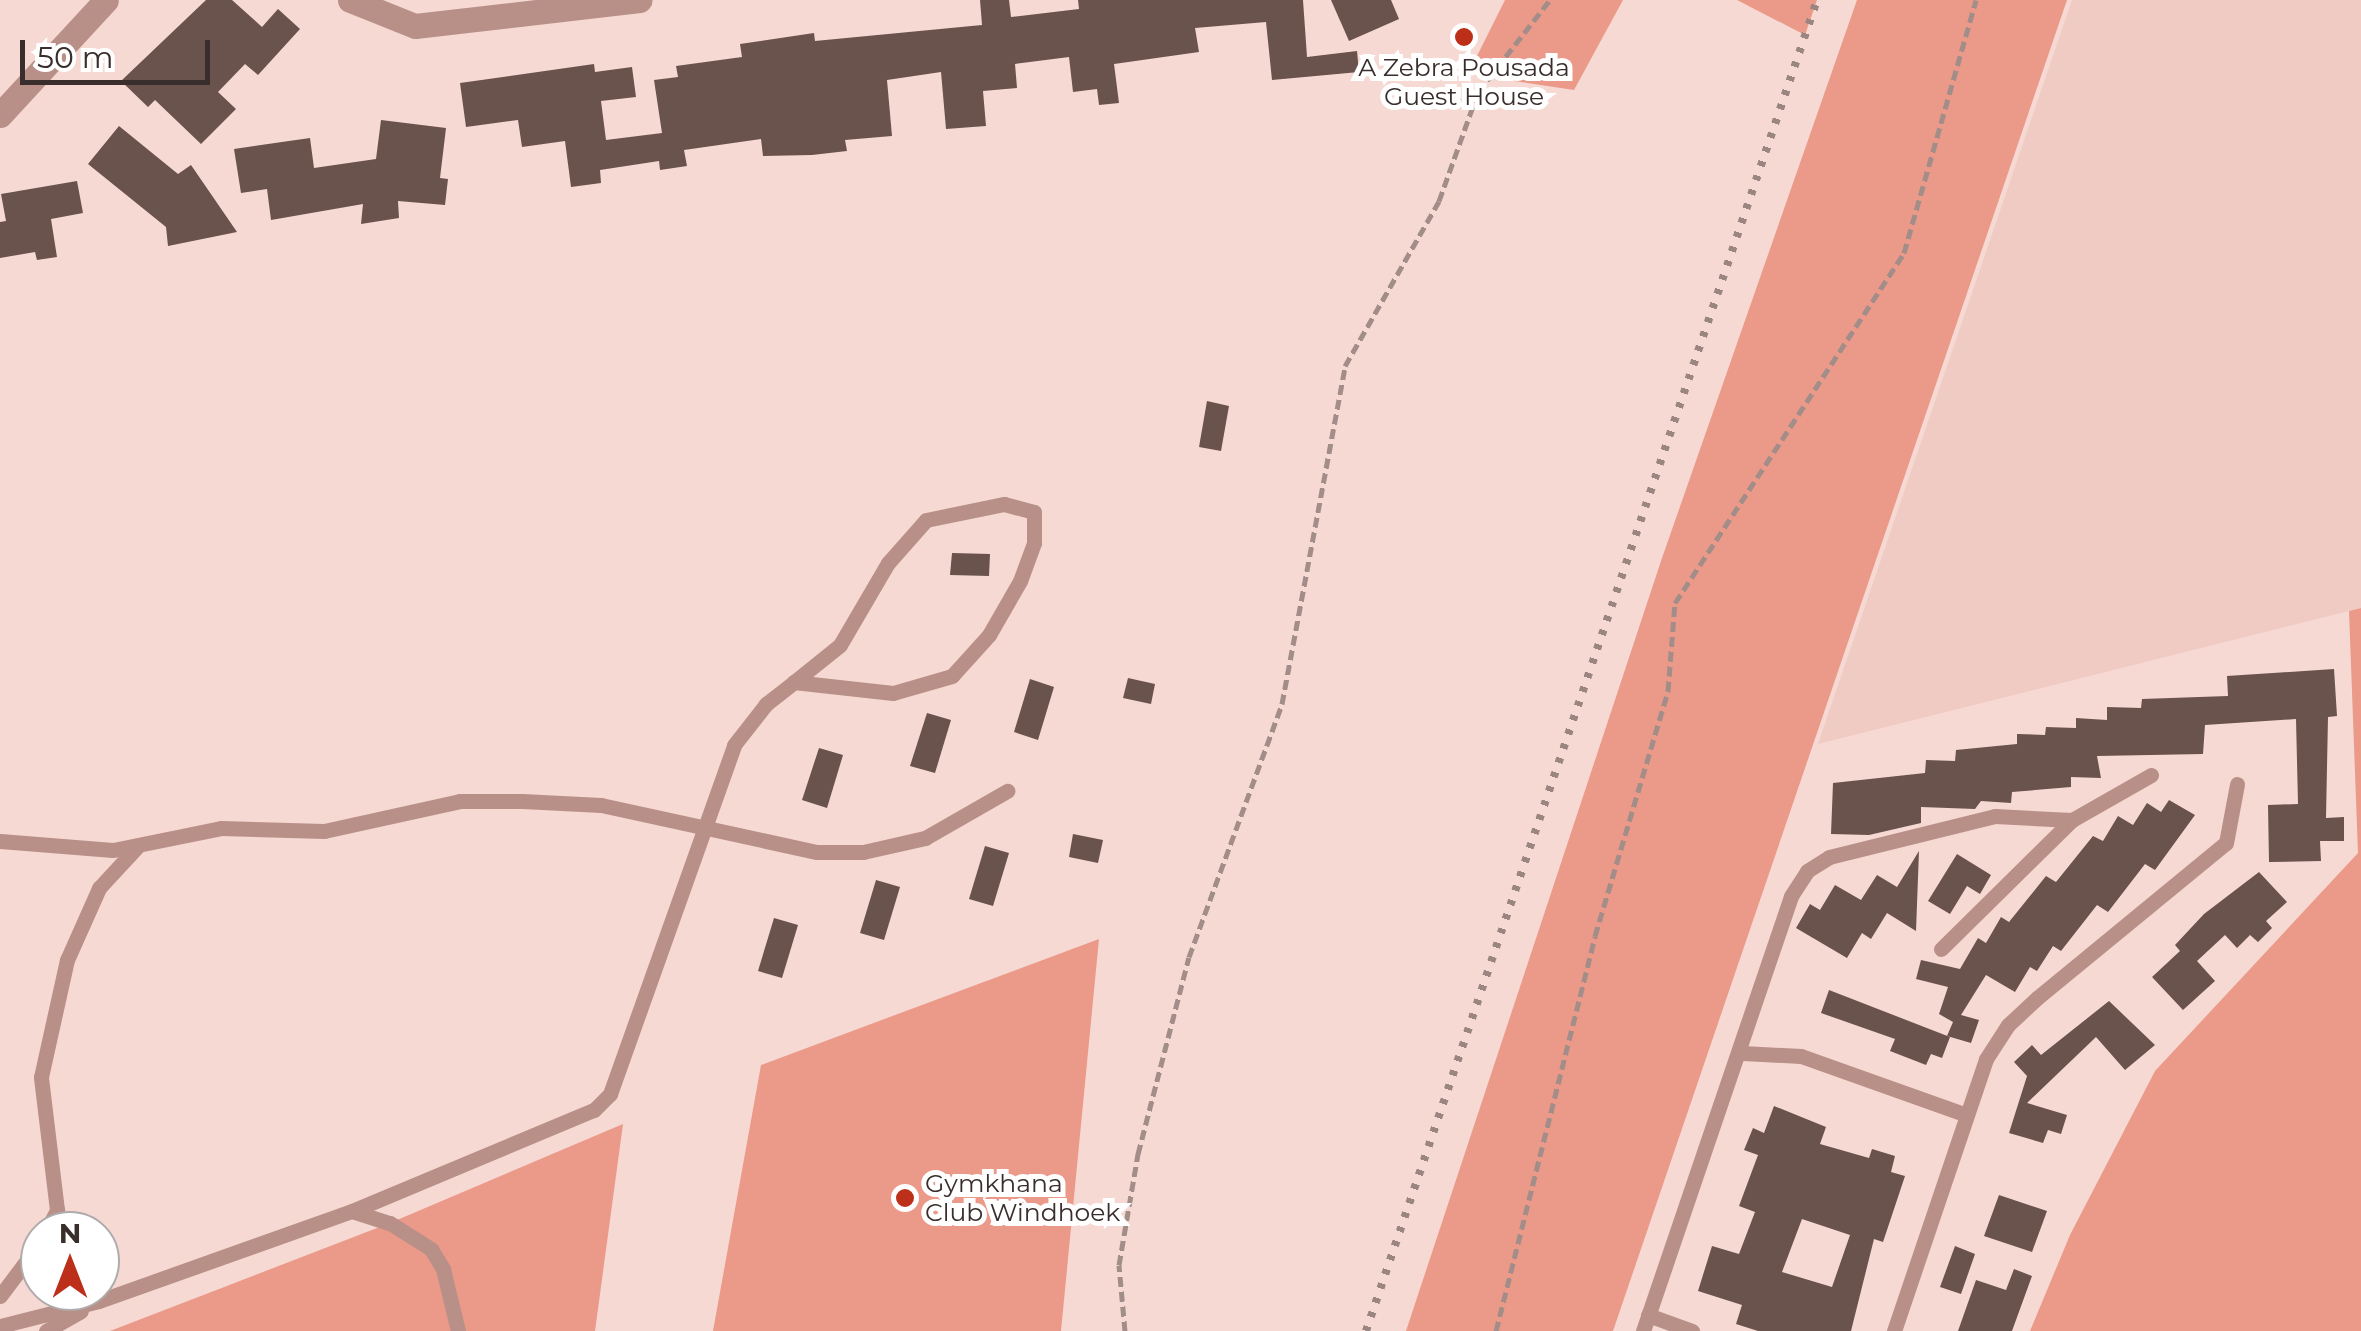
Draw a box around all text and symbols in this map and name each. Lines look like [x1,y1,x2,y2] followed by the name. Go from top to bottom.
[25,20,215,82] scale bar
[1453,26,1475,48] marker: A Zebra Pousada Guest House
[37,39,114,76] text: 50 m
[1358,53,1570,112] place label: A Zebra Pousada Guest House
[925,1169,1120,1228] place label: Gymkhana Club Windhoek
[894,1187,916,1209] marker: Gymkhana Club Windhoek
[20,1211,120,1311] north arrow
[59,1216,81,1250] text: N

